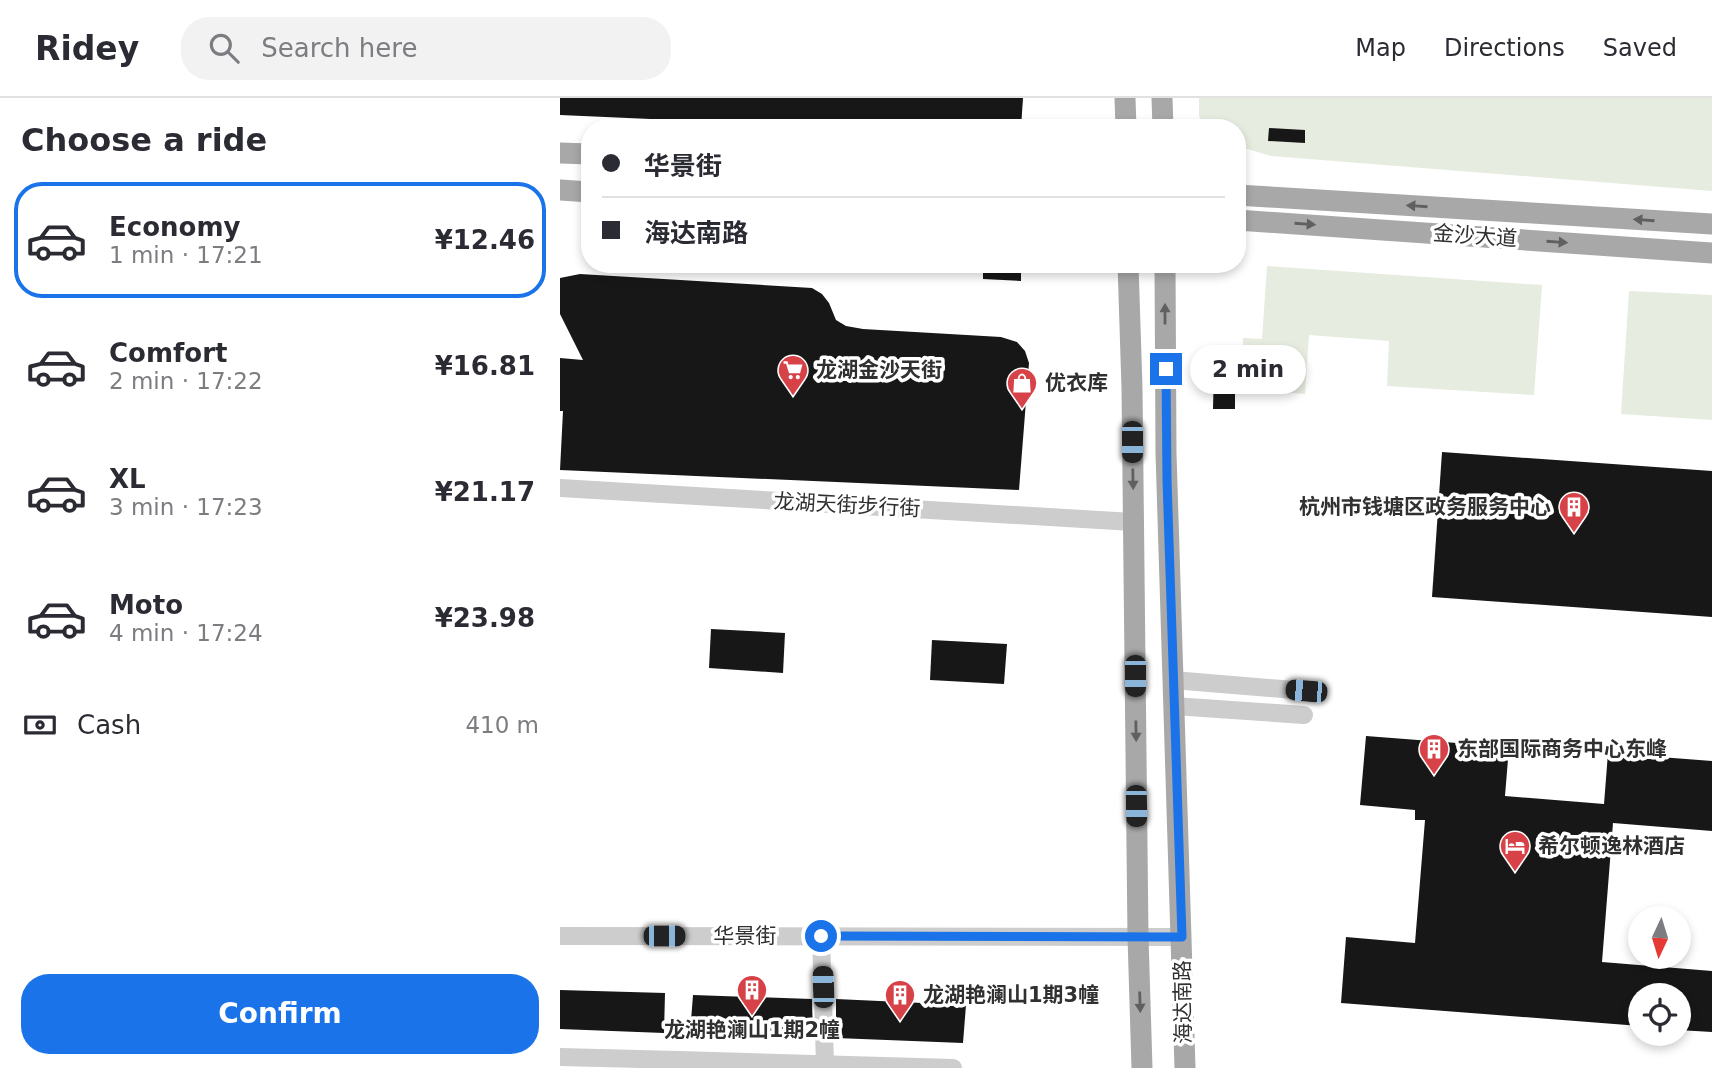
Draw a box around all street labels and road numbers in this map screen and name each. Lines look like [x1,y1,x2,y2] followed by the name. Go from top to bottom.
[1432,221,1518,251] street label: 金沙大道
[773,489,921,521] street label: 龙湖天街步行街
[714,924,777,948] street label: 华景街
[1170,960,1196,1044] street label: 海达南路

